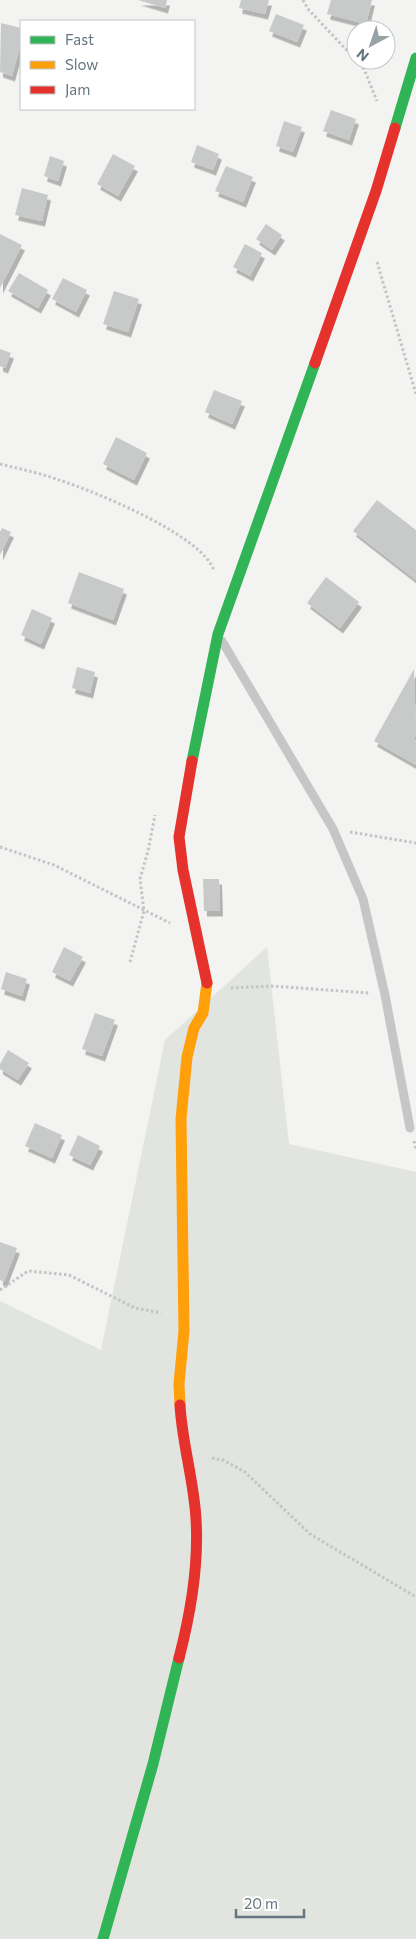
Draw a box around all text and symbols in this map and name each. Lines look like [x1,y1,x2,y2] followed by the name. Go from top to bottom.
[20,20,195,110] legend
[346,20,396,70] north arrow
[65,30,94,48] text: Fast
[353,45,372,65] text: N
[65,55,98,73] text: Slow
[65,80,90,98] text: Jam
[236,1886,304,1918] scale bar
[244,1894,278,1912] text: 20 m

